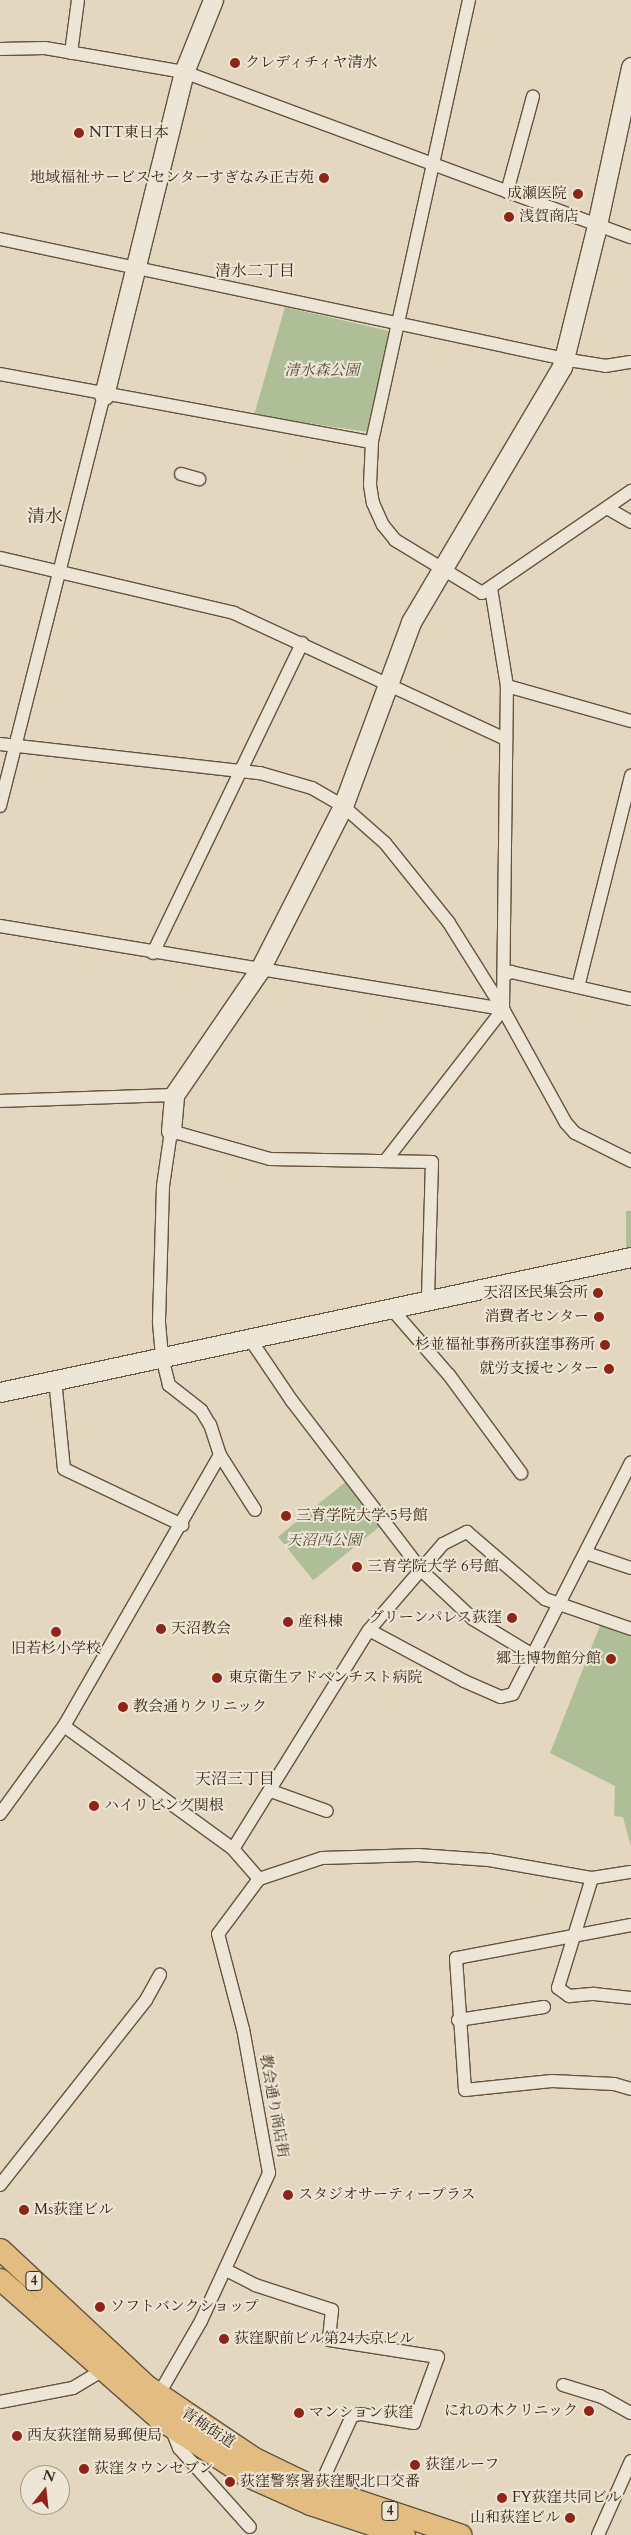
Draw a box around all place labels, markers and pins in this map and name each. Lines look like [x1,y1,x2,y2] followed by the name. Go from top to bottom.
[245,54,380,72] place label: クレディチィヤ清水
[229,57,241,69] marker: クレディチィヤ清水
[89,124,169,142] place label: NTT東日本
[73,127,85,139] marker: NTT東日本
[29,169,314,187] place label: 地域福祉サービスセンターすぎなみ正吉苑
[318,172,330,184] marker: 地域福祉サービスセンターすぎなみ正吉苑
[507,185,567,203] place label: 成瀬医院
[571,187,585,201] marker: 成瀬医院
[519,208,579,226] place label: 浅賀商店
[503,211,515,223] marker: 浅賀商店
[483,1284,588,1302] place label: 天沼区民集会所
[592,1287,604,1299] marker: 天沼区民集会所
[484,1308,589,1326] place label: 消費者センター
[593,1311,605,1323] marker: 消費者センター
[415,1336,595,1354] place label: 杉並福祉事務所荻窪事務所
[599,1339,611,1351] marker: 杉並福祉事務所荻窪事務所
[479,1360,599,1378] place label: 就労支援センター
[603,1363,615,1375] marker: 就労支援センター
[296,1507,428,1525] place label: 三育学院大学 5号館
[280,1510,292,1522] marker: 三育学院大学 5号館
[367,1558,499,1576] place label: 三育学院大学 6号館
[351,1561,363,1573] marker: 三育学院大学 6号館
[367,1609,502,1627] place label: グリーンパレス荻窪
[506,1612,518,1624] marker: グリーンパレス荻窪
[298,1613,343,1631] place label: 産科棟
[282,1616,294,1628] marker: 産科棟
[171,1620,231,1638] place label: 天沼教会
[155,1623,167,1635] marker: 天沼教会
[50,1626,62,1638] marker: 旧若杉小学校
[11,1640,101,1658] place label: 旧若杉小学校
[496,1650,601,1668] place label: 郷土博物館分館
[605,1653,617,1665] marker: 郷土博物館分館
[228,1669,423,1687] place label: 東京衛生アドベンチスト病院
[210,1671,224,1685] marker: 東京衛生アドベンチスト病院
[133,1698,268,1716] place label: 教会通りクリニック
[117,1701,129,1713] marker: 教会通りクリニック
[104,1797,224,1815] place label: ハイリビング関根
[88,1800,100,1812] marker: ハイリビング関根
[298,2186,478,2204] place label: スタジオサーティープラス
[282,2189,294,2201] marker: スタジオサーティープラス
[34,2201,113,2219] place label: Ms荻窪ビル
[18,2204,30,2216] marker: Ms荻窪ビル
[110,2298,260,2316] place label: ソフトバンクショップ
[94,2301,106,2313] marker: ソフトバンクショップ
[234,2330,414,2348] place label: 荻窪駅前ビル第24大京ビル
[218,2333,230,2345] marker: 荻窪駅前ビル第24大京ビル
[443,2402,578,2420] place label: にれの木クリニック
[309,2404,414,2422] place label: マンション荻窪
[582,2404,596,2418] marker: にれの木クリニック
[293,2407,305,2419] marker: マンション荻窪
[27,2427,162,2445] place label: 西友荻窪簡易郵便局
[11,2430,23,2442] marker: 西友荻窪簡易郵便局
[425,2456,500,2474] place label: 荻窪ルーフ
[409,2459,421,2471] marker: 荻窪ルーフ
[94,2460,214,2478] place label: 荻窪タウンセブン
[78,2463,90,2475] marker: 荻窪タウンセブン
[240,2473,420,2491] place label: 荻窪警察署荻窪駅北口交番
[224,2476,236,2488] marker: 荻窪警察署荻窪駅北口交番
[512,2489,622,2507] place label: FY荻窪共同ビル
[496,2492,508,2504] marker: FY荻窪共同ビル
[470,2509,560,2527] place label: 山和荻窪ビル
[564,2512,576,2524] marker: 山和荻窪ビル

